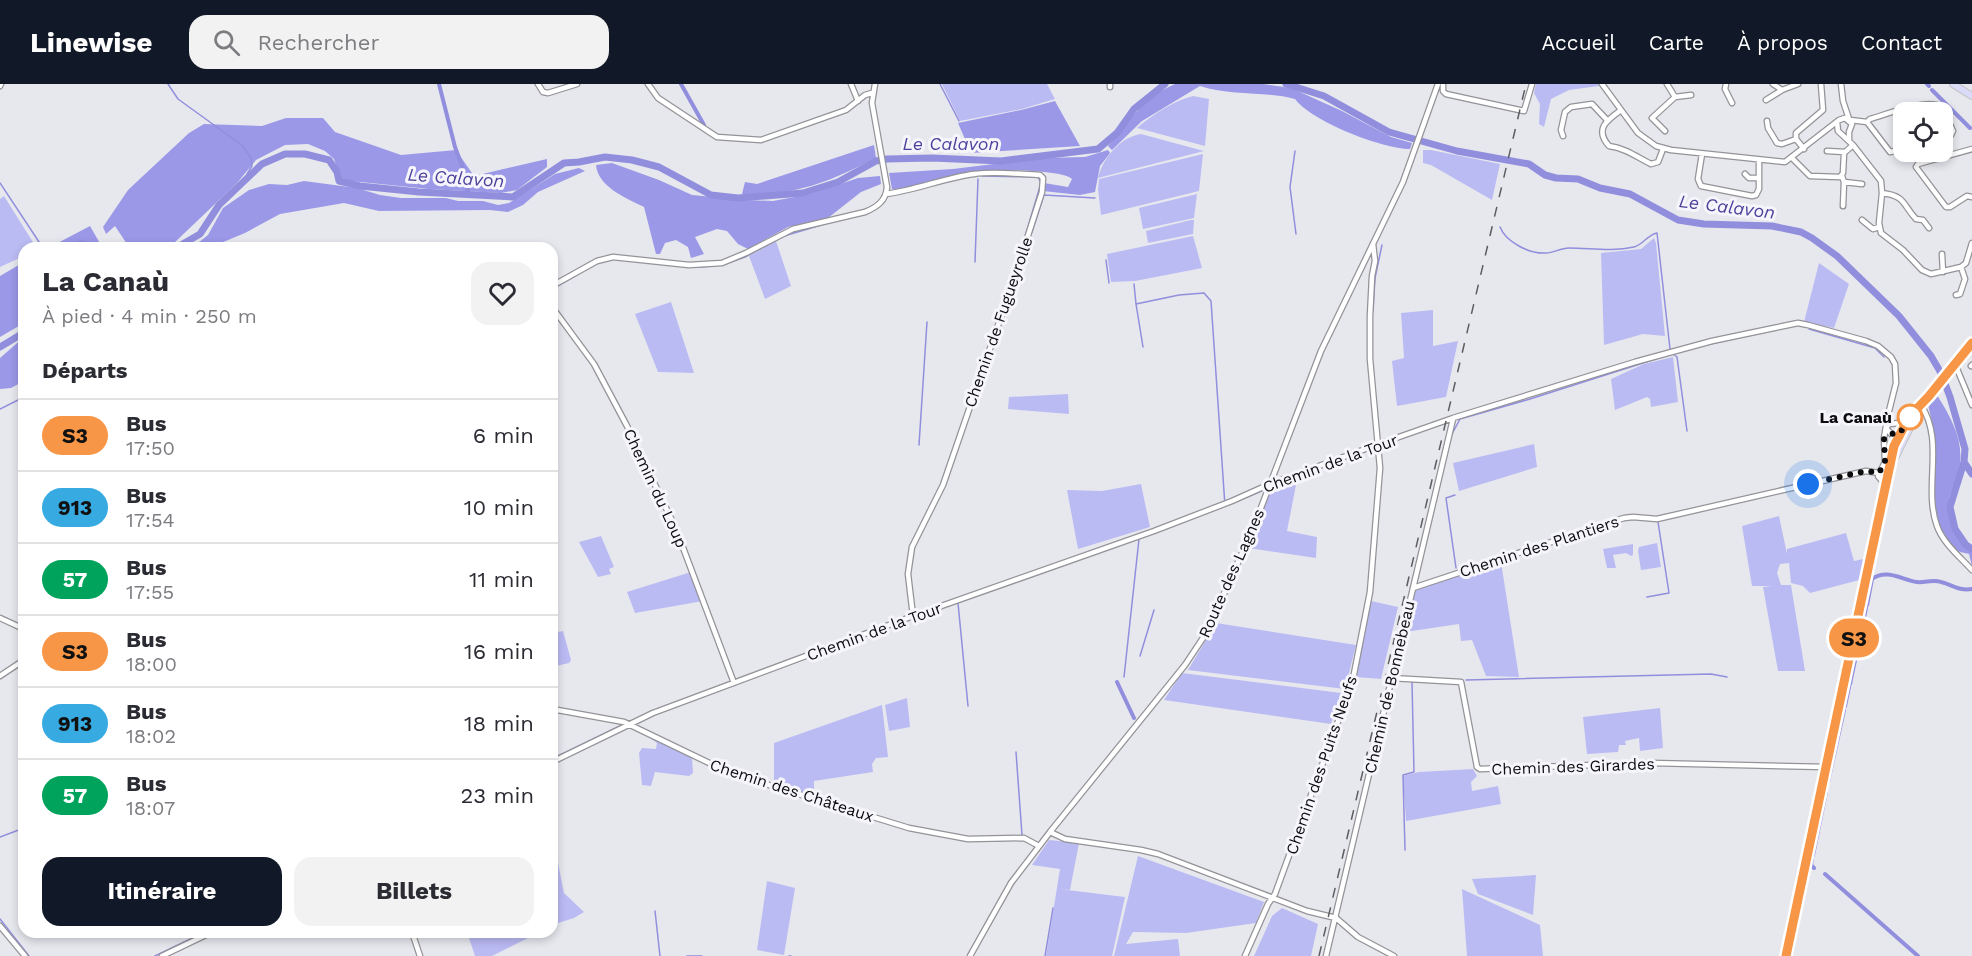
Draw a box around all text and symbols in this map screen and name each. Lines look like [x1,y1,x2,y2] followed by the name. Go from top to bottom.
[189,15,609,69] search box
[30,26,153,59] text: Linewise
[210,26,243,59] icon: search
[258,30,379,55] text: Rechercher
[1541,30,1616,55] text: Accueil
[1649,30,1704,55] text: Carte
[1737,30,1828,55] text: À propos
[1861,30,1942,55] text: Contact
[1893,102,1953,162] map controls
[1893,102,1953,162] button: locate
[903,133,999,154] water label: Le Calavon
[407,164,505,191] water label: Le Calavon
[1678,190,1776,223] water label: Le Calavon
[960,234,1037,410] street label: Chemin de Fugueyrolle
[471,262,534,325] button: heart
[42,265,169,298] text: La Canaù
[42,304,257,328] text: À pied · 4 min · 250 m
[42,358,128,383] text: Départs
[1897,404,1923,430] marker: La Canaù
[1819,408,1892,427] place label: La Canaù
[126,411,166,436] text: Bus
[62,423,88,448] text: S3
[473,423,534,448] text: 6 min
[620,426,691,551] street label: Chemin du Loup
[1260,430,1401,497] street label: Chemin de la Tour
[126,436,175,460] text: 17:50
[1793,469,1823,499] your location
[126,483,166,508] text: Bus
[58,495,92,520] text: 913
[464,495,534,520] text: 10 min
[1194,506,1268,641] street label: Route des Lagnes
[126,508,175,532] text: 17:54
[1457,512,1621,581] street label: Chemin des Plantiers
[126,555,166,580] text: Bus
[63,567,87,592] text: 57
[469,567,534,592] text: 11 min
[126,580,174,604] text: 17:55
[804,598,945,665] street label: Chemin de la Tour
[1360,599,1419,775] street label: Chemin de Bonnebeau
[1827,618,1881,658] line badge: S3
[1841,626,1867,651] text: S3
[126,627,166,652] text: Bus
[62,639,88,664] text: S3
[464,639,534,664] text: 16 min
[126,652,177,676] text: 18:00
[1282,673,1361,857] street label: Chemin des Puits Neufs
[126,699,166,724] text: Bus
[58,711,92,736] text: 913
[464,711,534,736] text: 18 min
[126,724,176,748] text: 18:02
[1491,754,1655,779] street label: Chemin des Girardes
[708,755,876,826] street label: Chemin des Châteaux
[126,771,166,796] text: Bus
[63,783,87,808] text: 57
[460,783,534,808] text: 23 min
[126,796,175,820] text: 18:07
[42,857,282,926] button: Itinéraire
[294,857,534,926] button: Billets

